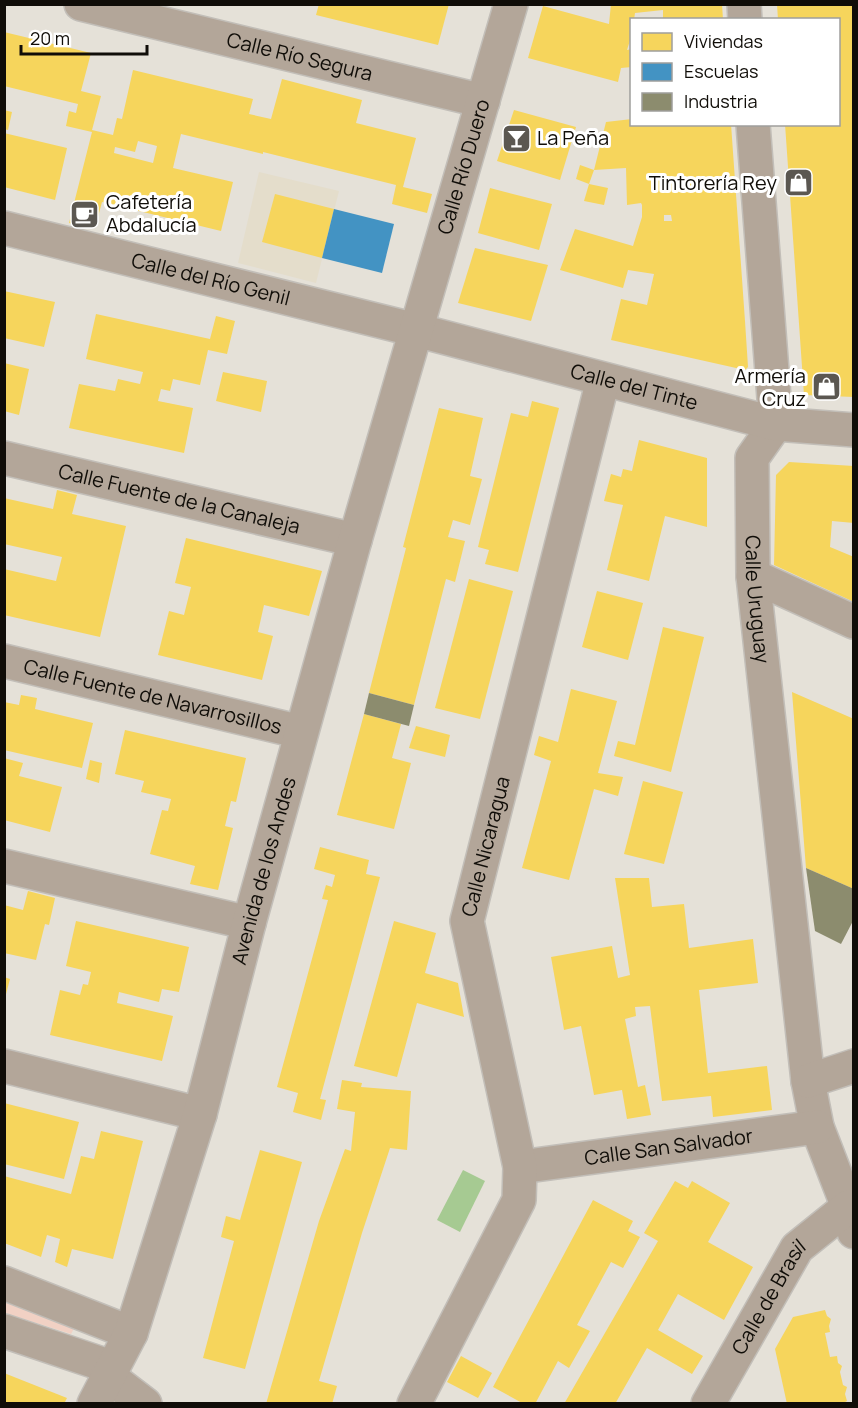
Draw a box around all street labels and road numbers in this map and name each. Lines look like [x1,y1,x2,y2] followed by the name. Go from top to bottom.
[224,26,376,87] street label: Calle Río Segura
[431,96,496,237] street label: Calle Río Duero
[129,246,293,311] street label: Calle del Río Genil
[568,357,701,416] street label: Calle del Tinte
[56,457,303,540] street label: Calle Fuente de la Canaleja
[740,535,776,665] street label: Calle Uruguay
[21,652,285,740] street label: Calle Fuente de Navarrosillos
[455,773,516,919] street label: Calle Nicaragua
[225,774,302,968] street label: Avenida de los Andes
[583,1122,754,1171] street label: Calle San Salvador
[725,1232,811,1359] street label: Calle de Brasil

